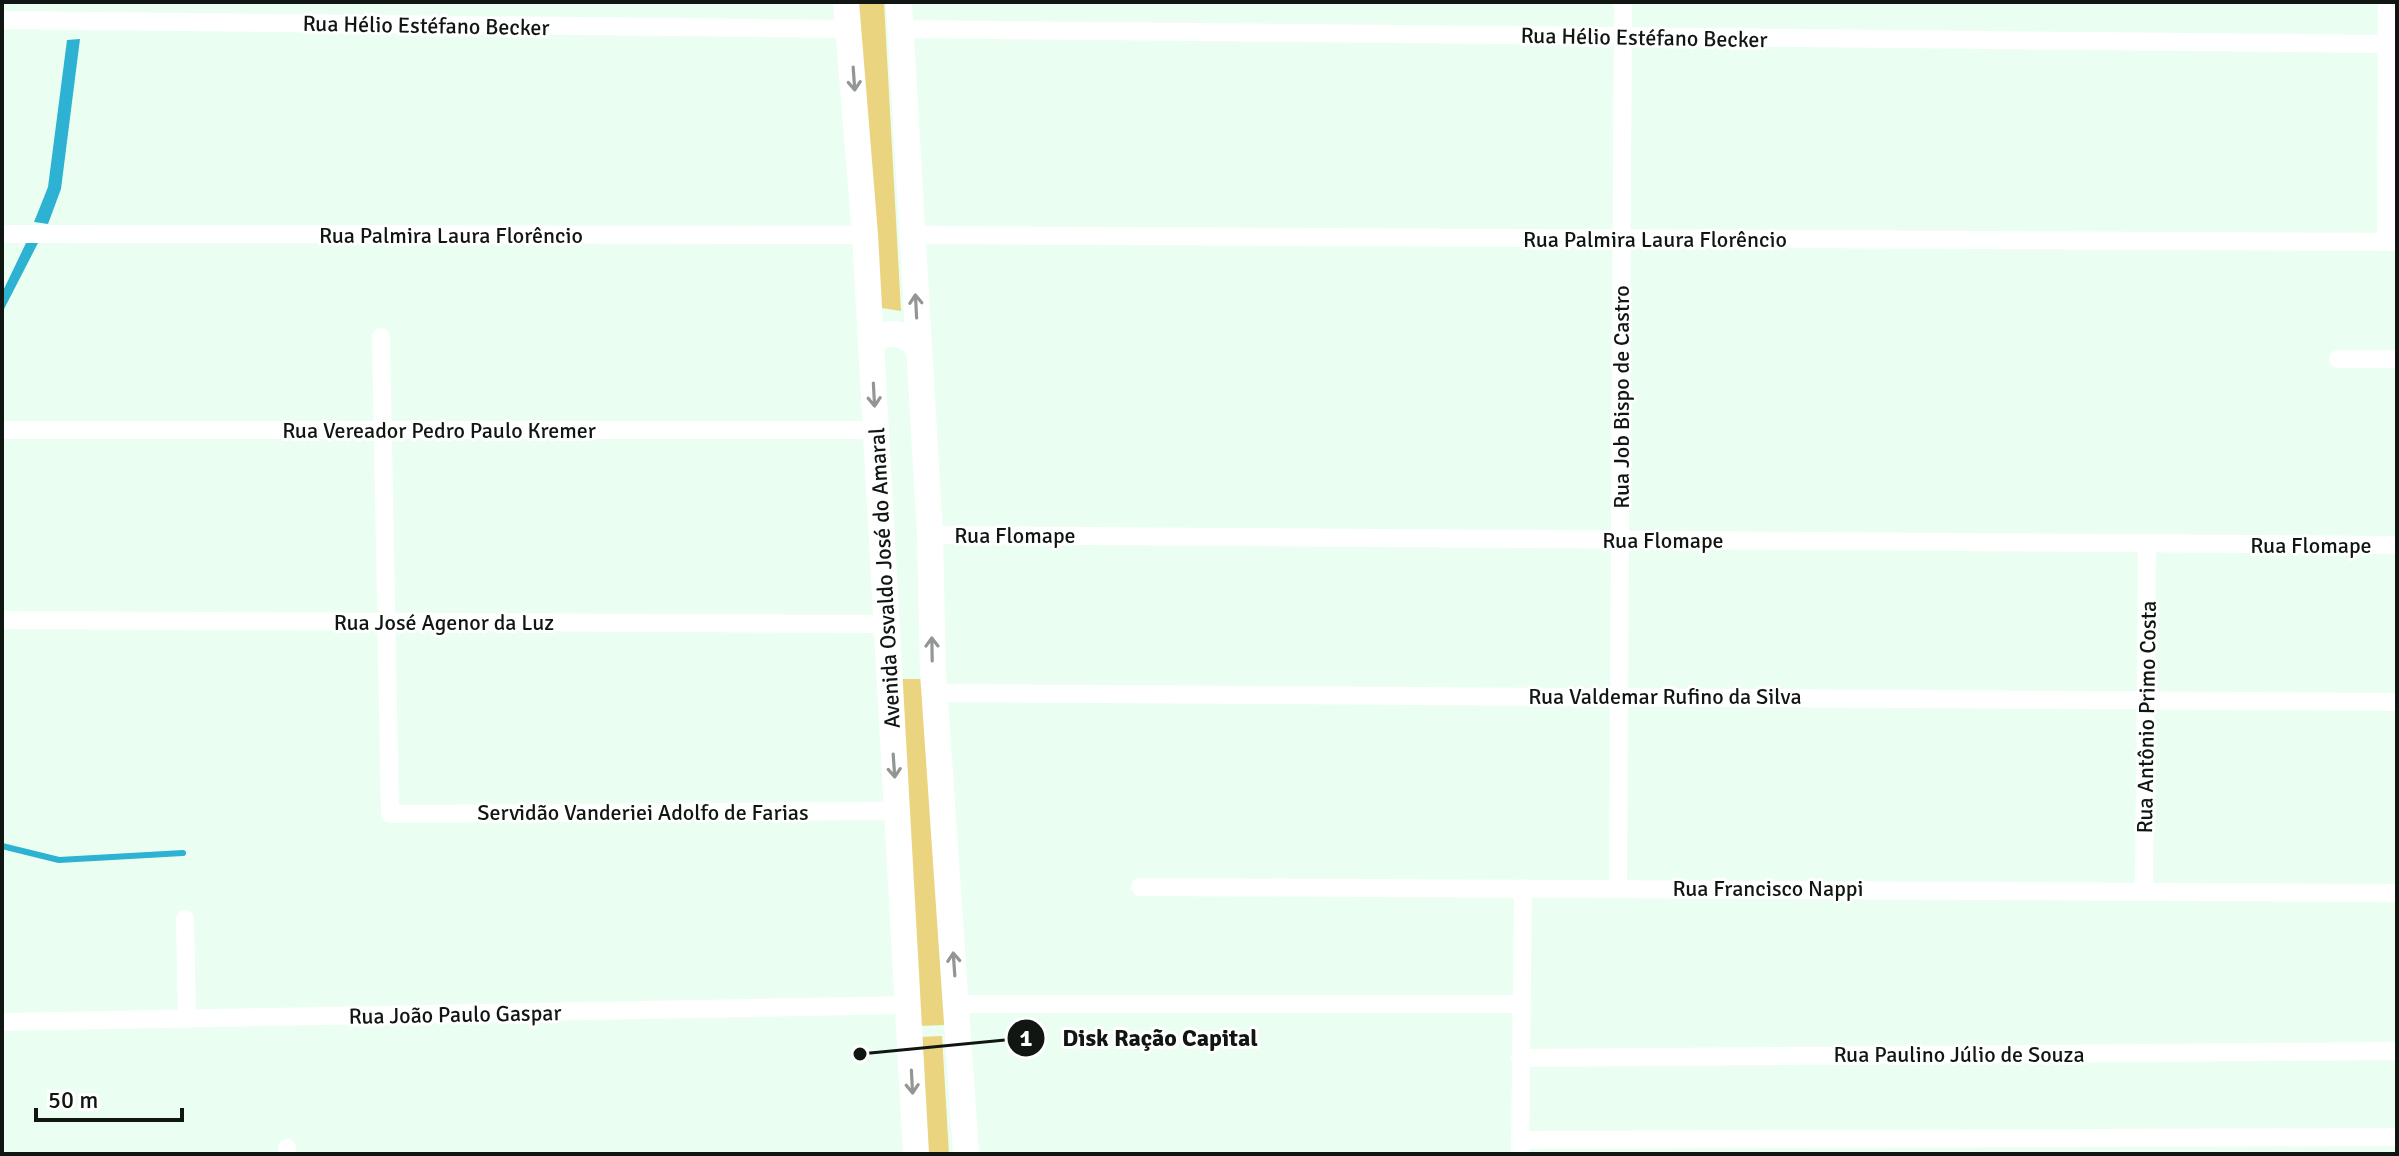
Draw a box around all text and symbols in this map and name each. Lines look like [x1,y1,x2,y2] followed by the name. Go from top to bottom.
[302,10,550,41] street label: Rua Hélio Estéfano Becker
[1520,22,1768,53] street label: Rua Hélio Estéfano Becker
[847,66,862,92] one-way arrow
[319,222,583,249] street label: Rua Palmira Laura Florêncio
[1523,226,1787,253] street label: Rua Palmira Laura Florêncio
[1608,285,1635,509] street label: Rua Job Bispo de Castro
[908,293,923,320] one-way arrow
[867,381,882,408] one-way arrow
[282,417,596,444] street label: Rua Vereador Pedro Paulo Kremer
[863,427,906,729] street label: Avenida Osvaldo José do Amaral
[954,522,1076,549] street label: Rua Flomape
[1602,527,1724,554] street label: Rua Flomape
[2250,532,2372,559] street label: Rua Flomape
[2131,600,2162,834] street label: Rua Antônio Primo Costa
[334,609,554,636] street label: Rua José Agenor da Luz
[924,636,940,663] one-way arrow
[1528,683,1802,710] street label: Rua Valdemar Rufino da Silva
[887,752,902,779] one-way arrow
[477,799,809,826] street label: Servidão Vanderiei Adolfo de Farias
[1673,875,1863,902] street label: Rua Francisco Nappi
[946,951,961,978] one-way arrow
[348,999,562,1030] street label: Rua João Paulo Gaspar
[1006,1014,1274,1062] callout: Disk Ração Capital
[1020,1023,1033,1053] text: 1
[1062,1023,1258,1053] text: Disk Ração Capital
[1833,1041,2085,1068] street label: Rua Paulino Júlio de Souza
[905,1068,920,1095] one-way arrow
[36,1072,182,1122] scale bar
[48,1085,98,1115] text: 50 m

